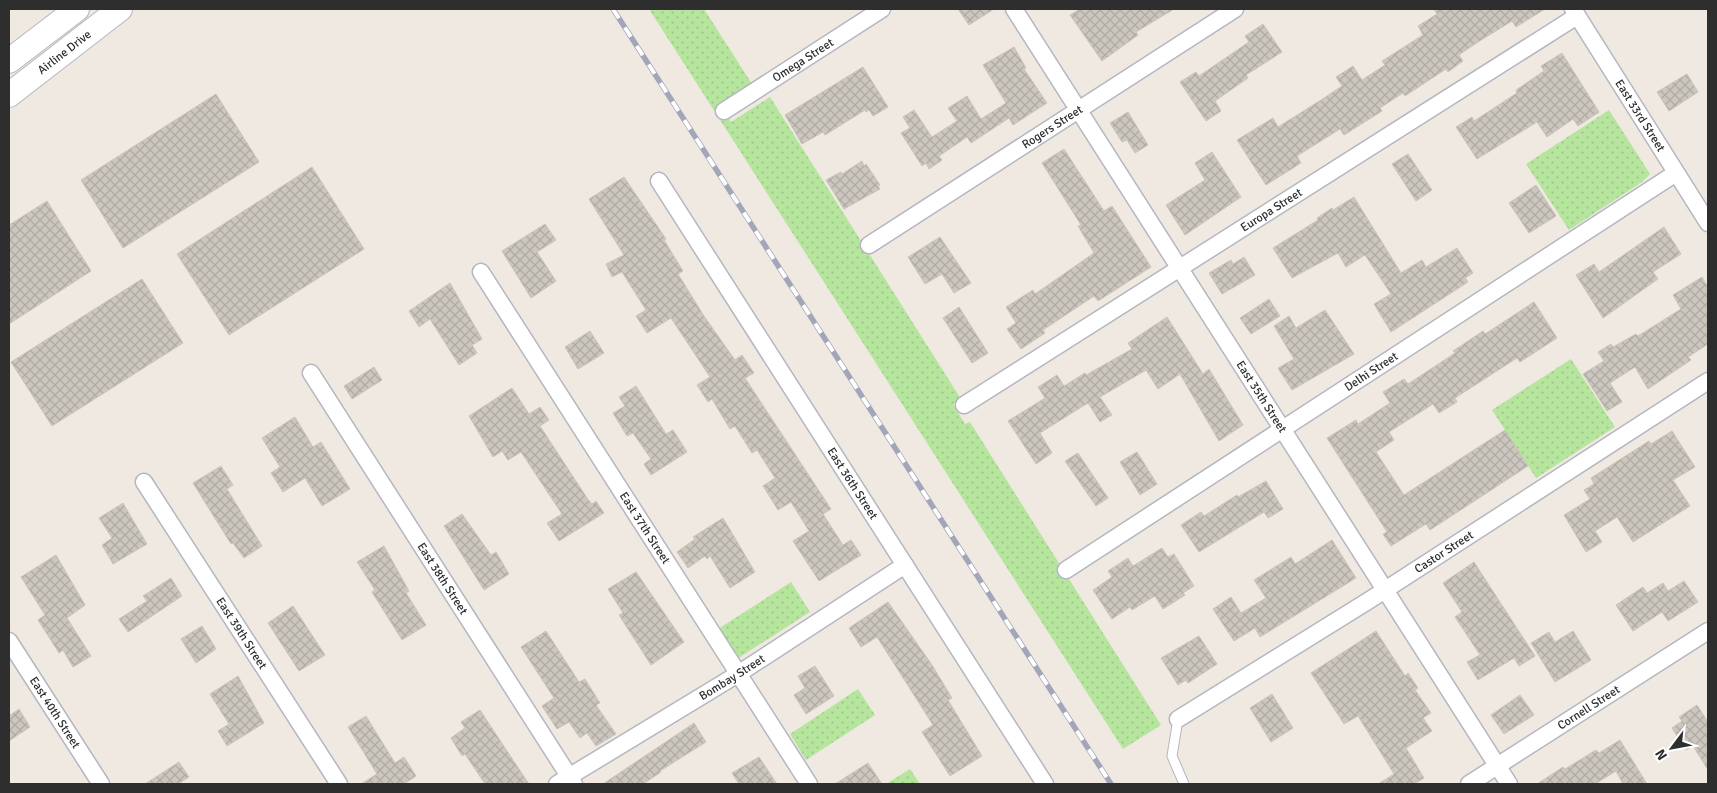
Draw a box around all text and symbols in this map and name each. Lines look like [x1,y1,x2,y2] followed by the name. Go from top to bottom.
[35,27,94,78] street label: Airline Drive
[770,35,836,85] street label: Omega Street
[1612,77,1669,154] street label: East 33rd Street
[1019,102,1085,152] street label: Rogers Street
[1238,185,1305,235] street label: Europa Street
[1341,349,1401,394] street label: Delhi Street
[1233,358,1290,436] street label: East 35th Street
[824,445,881,522] street label: East 36th Street
[616,489,674,567] street label: East 37th Street
[1412,527,1476,576] street label: Castor Street
[414,540,471,617] street label: East 38th Street
[213,594,270,672] street label: East 39th Street
[696,651,768,703] street label: Bombay Street
[26,674,84,751] street label: East 40th Street
[1555,682,1623,733] street label: Cornell Street
[1647,723,1697,773] north arrow
[1652,746,1671,763] text: N

